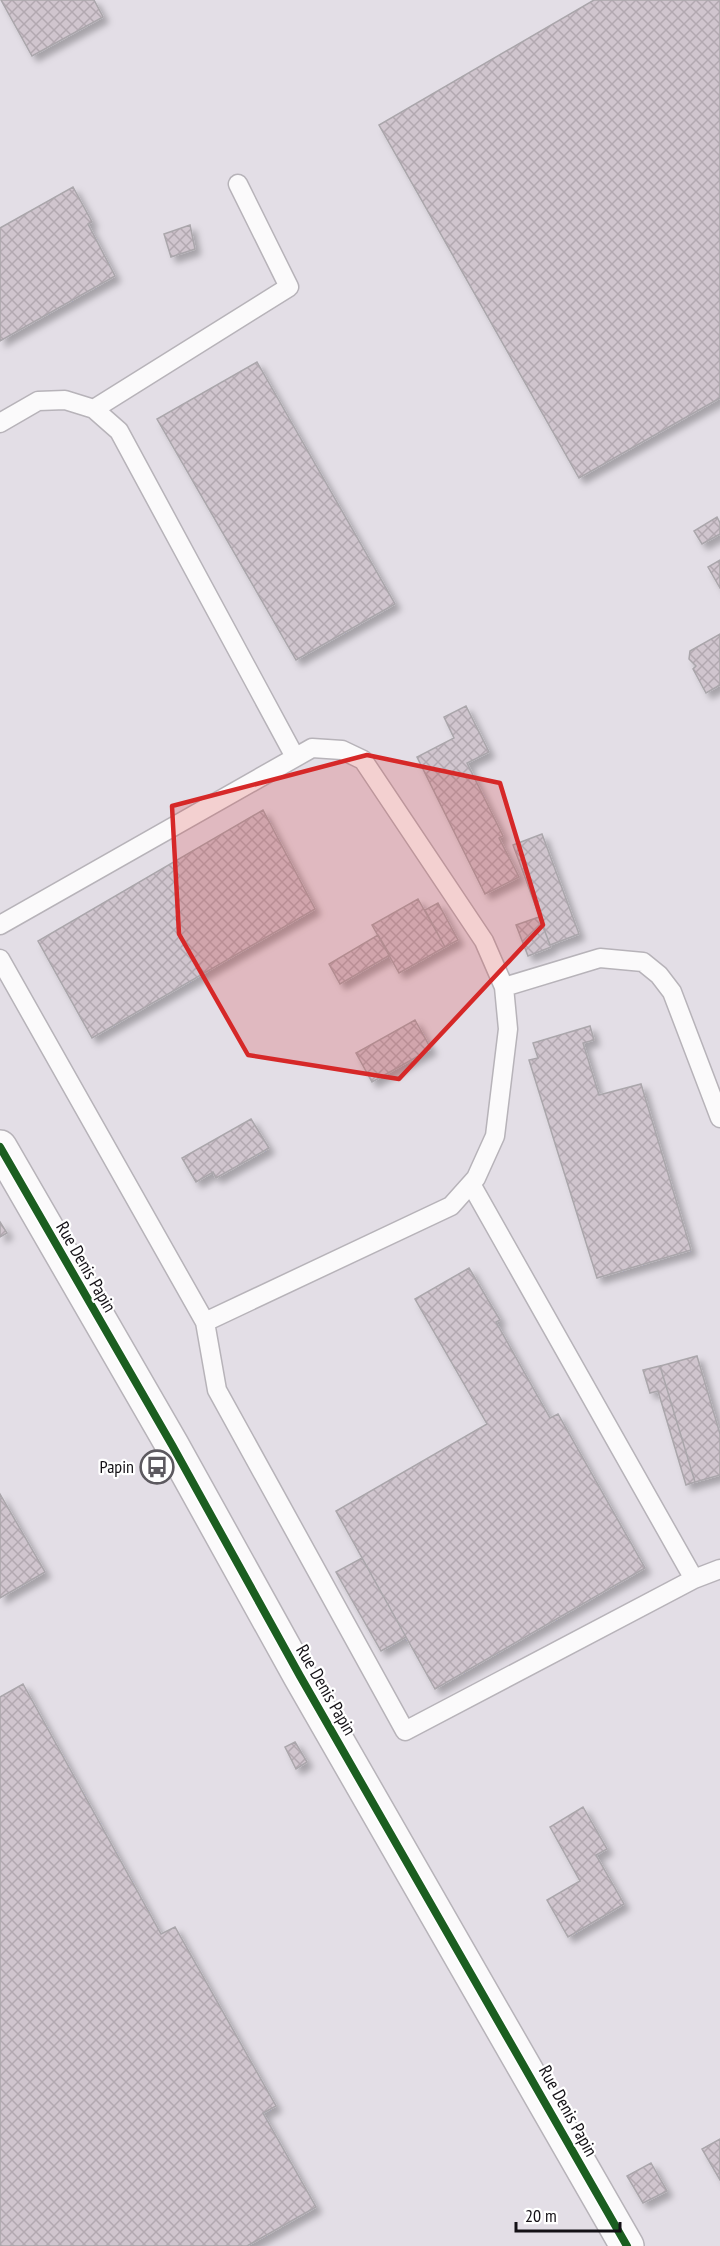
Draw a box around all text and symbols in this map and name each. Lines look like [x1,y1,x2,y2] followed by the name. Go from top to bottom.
[51,1217,122,1316] street label: Rue Denis Papin
[139,1449,175,1485] bus stop icon: Papin
[100,1455,134,1478] place label: Papin
[291,1640,362,1739] street label: Rue Denis Papin
[534,2061,603,2160] street label: Rue Denis Papin
[516,2195,620,2233] scale bar
[525,2204,557,2227] text: 20 m

